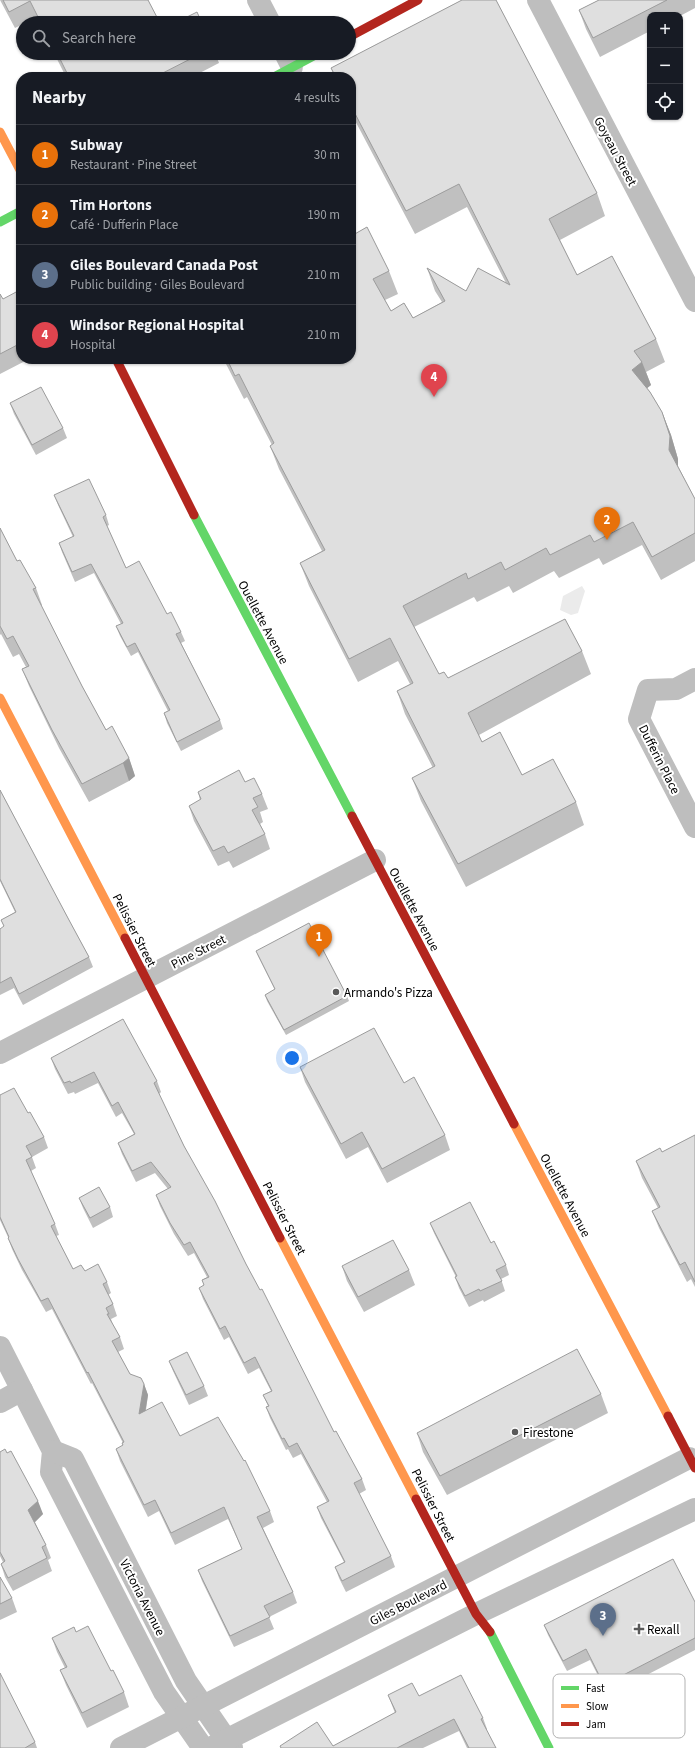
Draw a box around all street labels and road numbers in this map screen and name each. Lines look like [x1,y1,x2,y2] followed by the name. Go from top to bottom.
[589,114,641,190] street label: Goyeau Street
[233,577,293,668] street label: Ouellette Avenue
[634,722,684,797] street label: Dufferin Place
[384,864,444,955] street label: Ouellette Avenue
[108,891,161,971] street label: Pelissier Street
[168,930,229,973] street label: Pine Street
[535,1150,595,1241] street label: Ouellette Avenue
[258,1179,311,1259] street label: Pelissier Street
[407,1466,460,1546] street label: Pelissier Street
[115,1556,169,1639] street label: Victoria Avenue
[367,1576,450,1630] street label: Giles Boulevard

